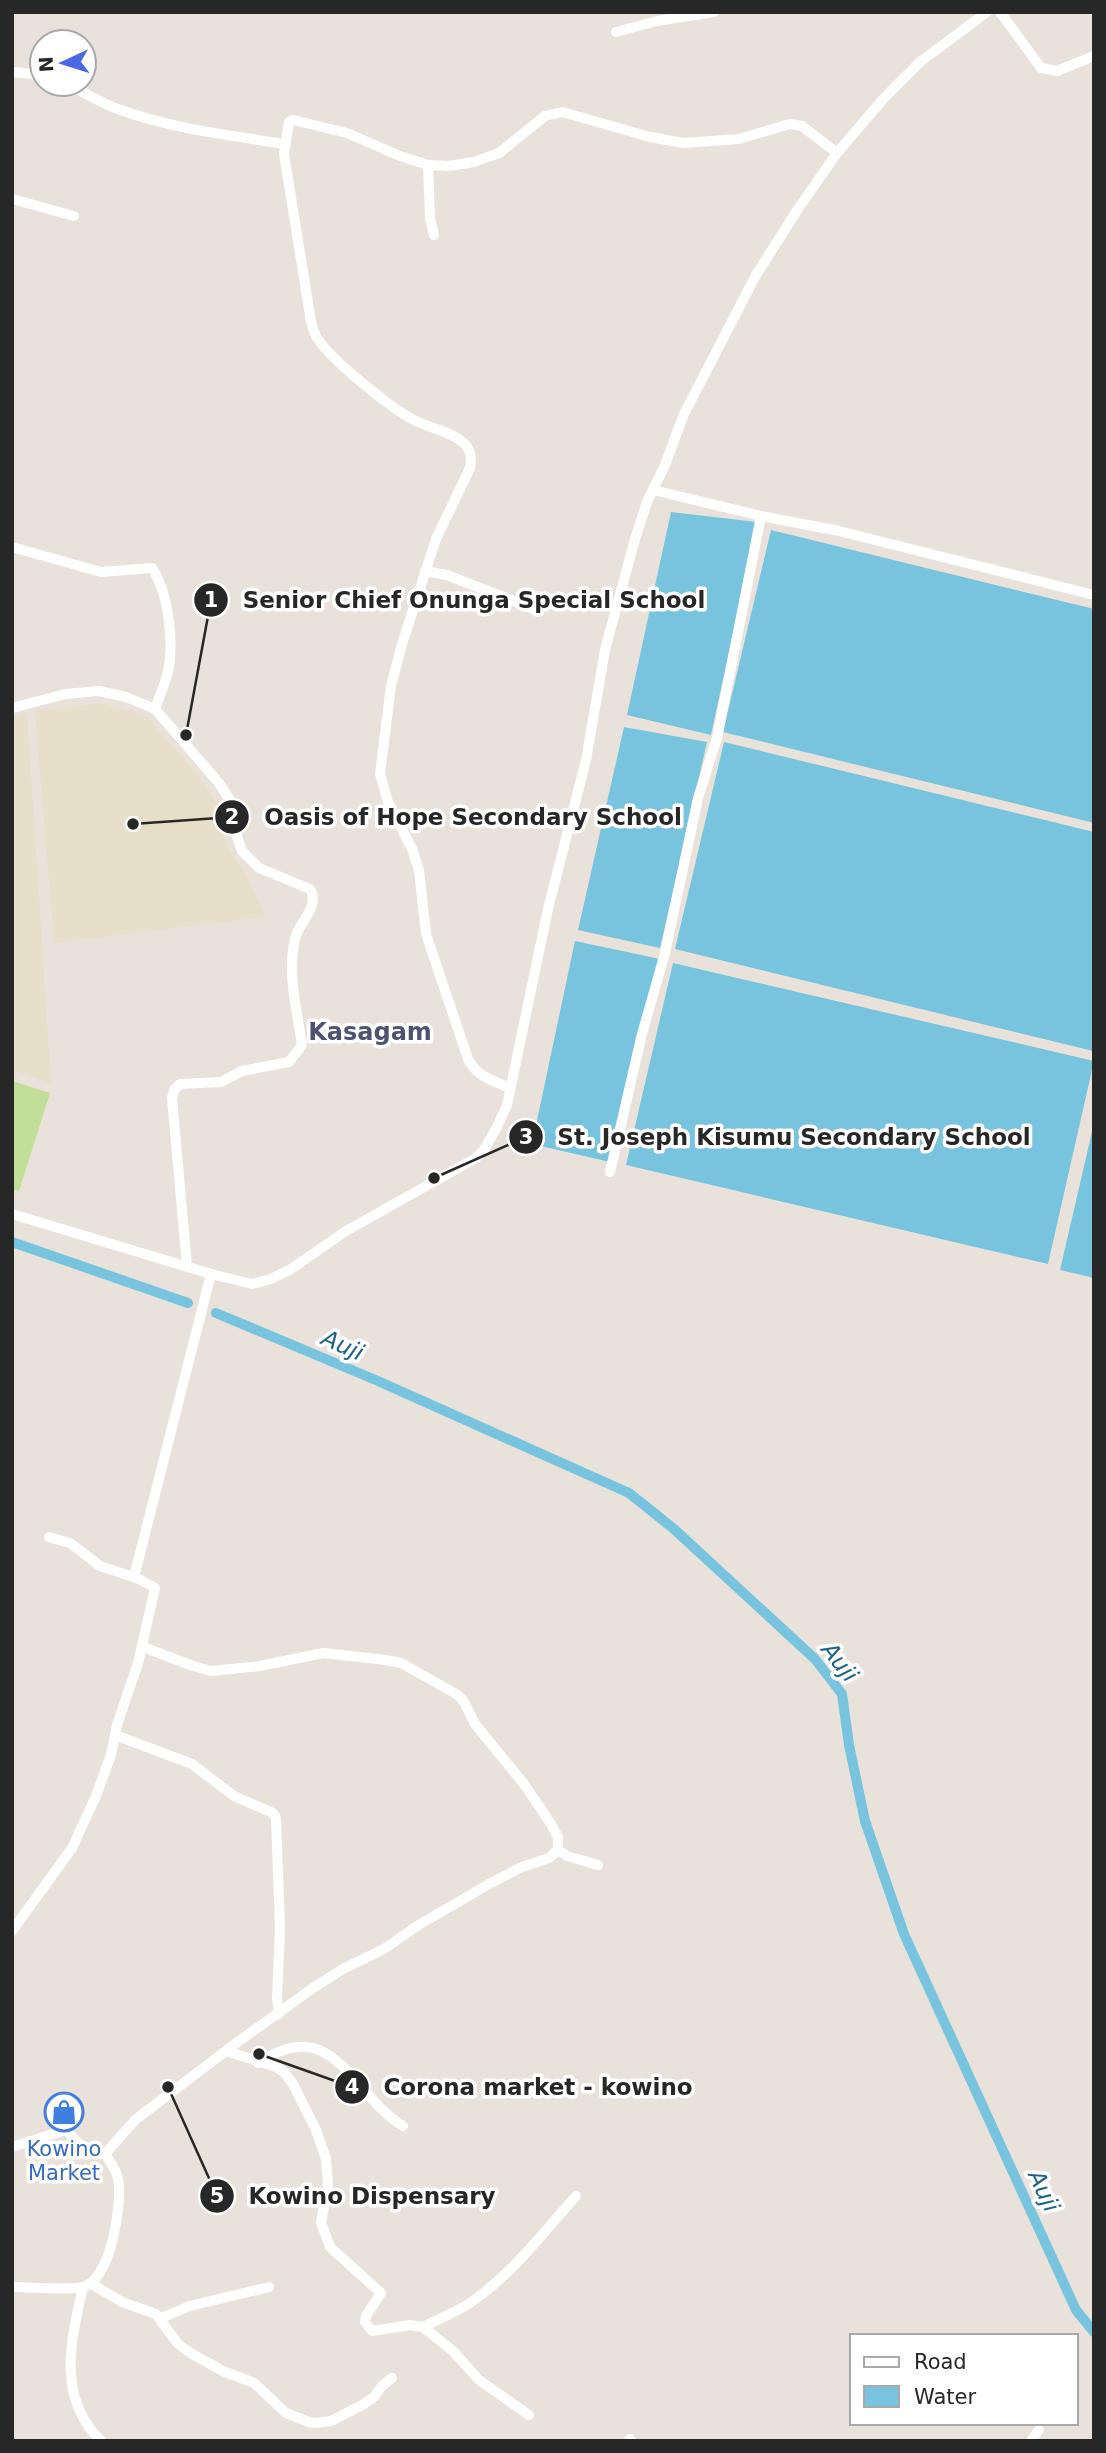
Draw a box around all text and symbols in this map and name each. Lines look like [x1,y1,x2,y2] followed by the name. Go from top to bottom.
[28,28,98,98] north arrow
[35,55,58,73] text: N
[193,578,719,622] callout: Senior Chief Onunga Special School
[243,587,705,613] text: Senior Chief Onunga Special School
[204,588,218,612] text: 1
[215,795,695,839] callout: Oasis of Hope Secondary School
[264,804,682,830] text: Oasis of Hope Secondary School
[225,805,239,829] text: 2
[308,1018,432,1046] district label: Kasagam
[509,1115,1045,1159] callout: St. Joseph Kisumu Secondary School
[557,1124,1031,1150] text: St. Joseph Kisumu Secondary School
[519,1125,533,1149] text: 3
[316,1324,369,1366] water label: Auji
[815,1635,864,1687] water label: Auji
[335,2065,707,2109] callout: Corona market - kowino
[383,2074,693,2100] text: Corona market - kowino
[345,2075,359,2099] text: 4
[43,2091,85,2133] shop icon: Kowino Market
[27,2137,101,2185] place label: Kowino Market
[1022,2164,1065,2217] water label: Auji
[200,2174,510,2218] callout: Kowino Dispensary
[248,2183,496,2209] text: Kowino Dispensary
[210,2184,224,2208] text: 5
[850,2334,1078,2425] legend
[914,2350,967,2374] text: Road
[914,2385,976,2409] text: Water

